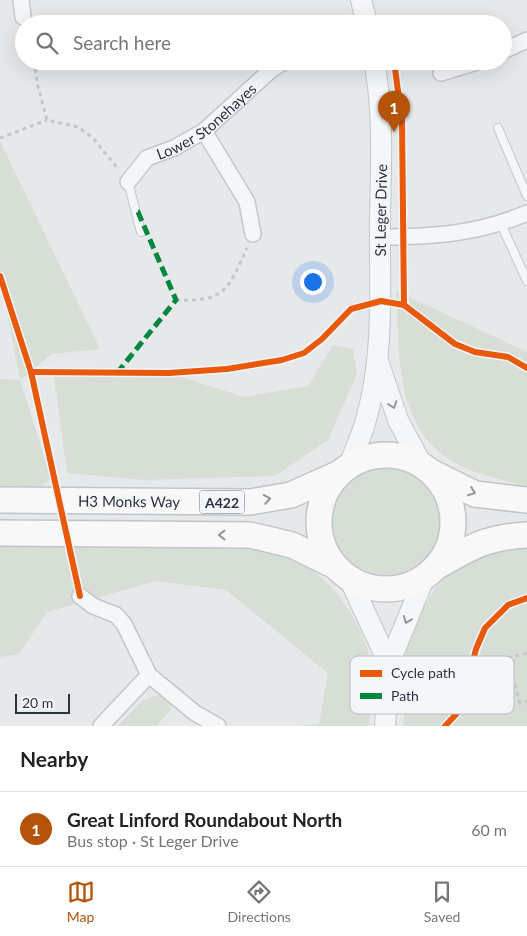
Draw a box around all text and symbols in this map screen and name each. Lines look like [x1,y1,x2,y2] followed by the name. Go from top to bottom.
[15,15,512,70] search box
[33,29,61,57] icon: search
[73,31,171,54] text: Search here
[154,79,260,163] street label: Lower Stonehayes
[378,91,410,132] pin: 1
[371,164,390,257] street label: St Leger Drive
[300,269,326,295] your location
[387,400,397,409] one-way arrow
[468,486,476,496] one-way arrow
[200,491,244,514] road number: A422
[78,492,180,510] street label: H3 Monks Way
[262,495,271,505] one-way arrow
[218,529,226,540] one-way arrow
[403,615,413,624] one-way arrow
[350,656,514,714] legend
[391,664,456,681] text: Cycle path
[391,687,419,704] text: Path
[15,691,70,714] scale bar
[22,694,53,711] text: 20 m
[20,746,88,771] text: Nearby
[67,808,342,831] text: Great Linford Roundabout North
[31,820,41,839] text: 1
[471,820,507,839] text: 60 m
[67,831,239,850] text: Bus stop · St Leger Drive
[67,878,95,925] tab: Map
[228,878,291,925] tab: Directions
[424,878,460,925] tab: Saved

